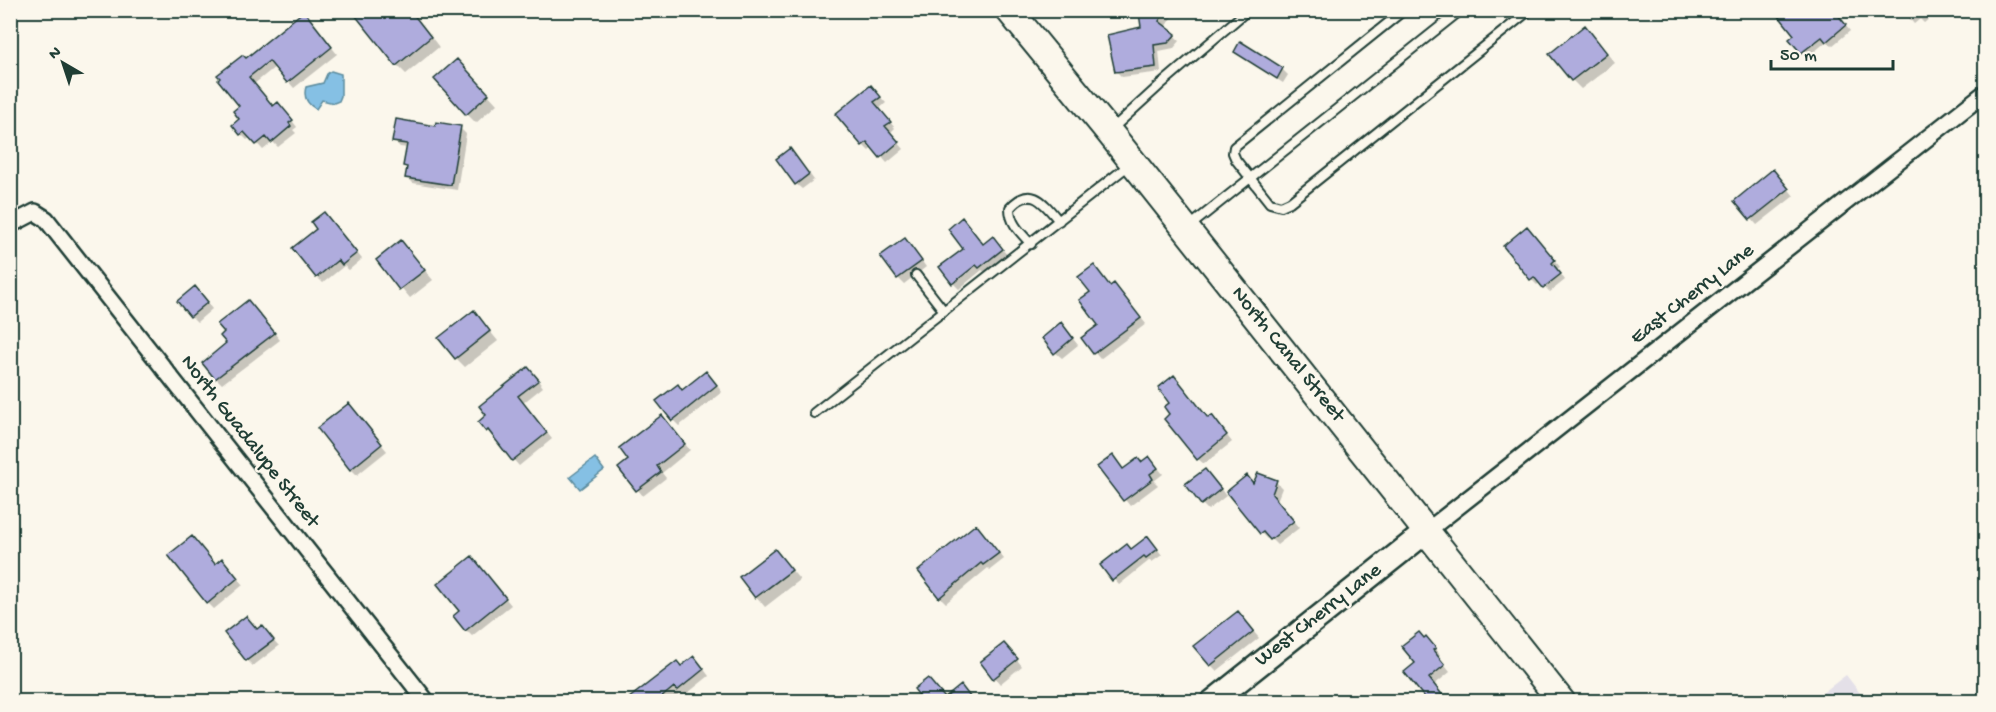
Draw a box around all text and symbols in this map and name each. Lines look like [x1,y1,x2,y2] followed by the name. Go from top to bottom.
[33,33,93,93] north arrow
[1771,33,1892,71] scale bar
[46,43,66,65] text: N
[1780,46,1817,67] text: 50 m
[1626,238,1761,351] street label: East Cherry Lane
[1225,282,1351,430] street label: North Canal Street
[174,351,326,535] street label: North Guadalupe Street
[1251,558,1388,673] street label: West Cherry Lane

